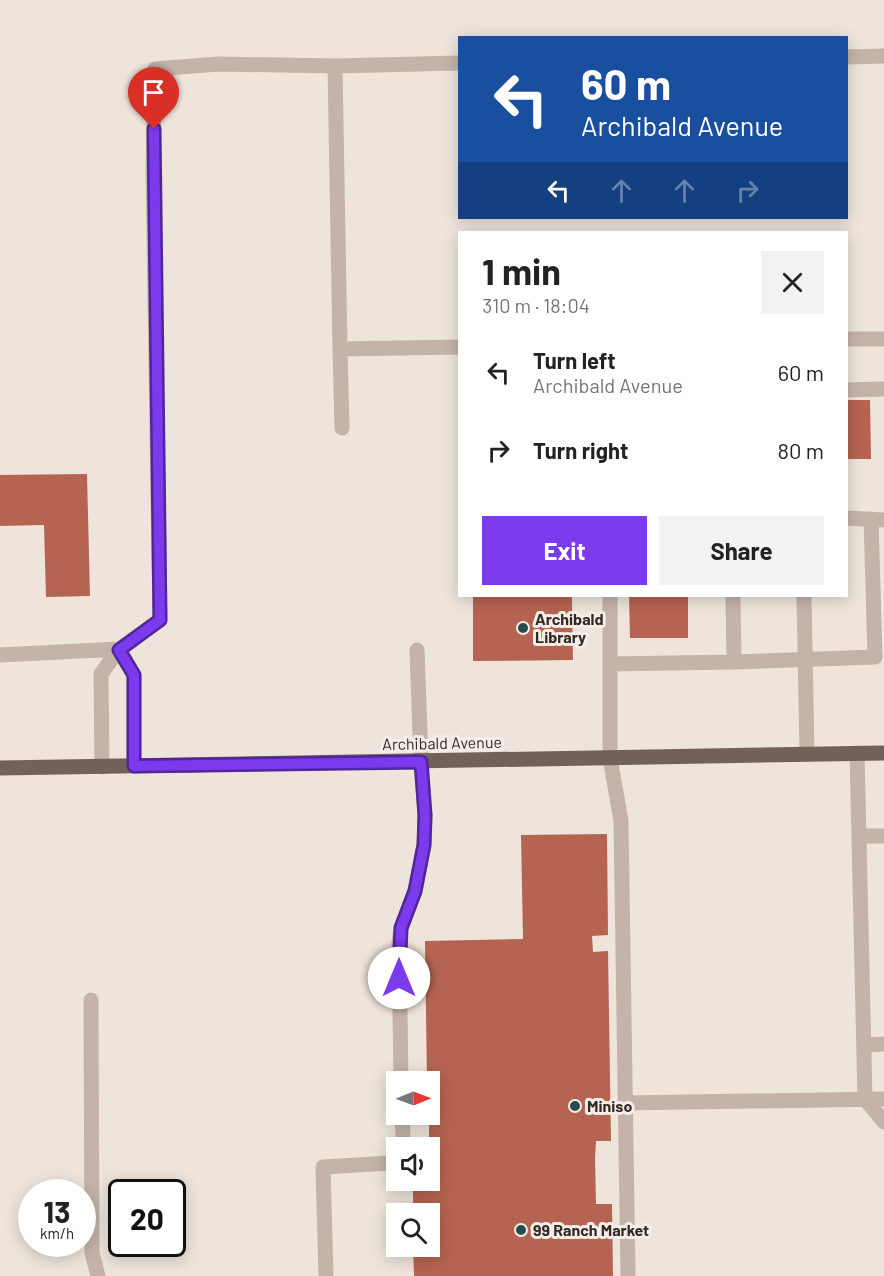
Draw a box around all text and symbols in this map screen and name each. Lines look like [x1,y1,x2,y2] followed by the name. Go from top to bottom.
[581,58,671,108] text: 60 m
[482,60,560,138] icon: left
[128,67,179,129] pin
[137,76,170,109] icon: arrive
[581,109,783,141] text: Archibald Avenue
[542,174,575,207] icon: left
[605,174,638,207] icon: ahead
[668,174,701,207] icon: ahead
[731,174,764,207] icon: right
[482,249,561,292] text: 1 min
[761,251,824,314] button: close
[482,293,590,317] text: 310 m · 18:04
[533,347,616,373] text: Turn left
[482,356,515,389] icon: left
[778,359,824,385] text: 60 m
[533,373,683,397] text: Archibald Avenue
[482,434,515,467] icon: right
[533,437,628,463] text: Turn right
[778,437,824,463] text: 80 m
[482,516,647,585] button: Exit
[659,516,824,585] button: Share
[535,609,604,646] place label: Archibald Library
[516,621,530,635] marker: Archibald Library
[382,732,502,753] street label: Archibald Avenue
[367,946,431,1010] position arrow
[386,1071,440,1125] north arrow
[386,1071,440,1257] map controls
[587,1096,632,1115] place label: Miniso
[568,1099,582,1113] marker: Miniso
[386,1137,440,1191] button: sound
[108,1179,186,1257] speed limit sign: 20
[44,1193,70,1229] text: 13
[386,1203,440,1257] button: search
[533,1220,649,1239] place label: 99 Ranch Market
[514,1223,528,1237] marker: 99 Ranch Market
[40,1224,74,1242] text: km/h

